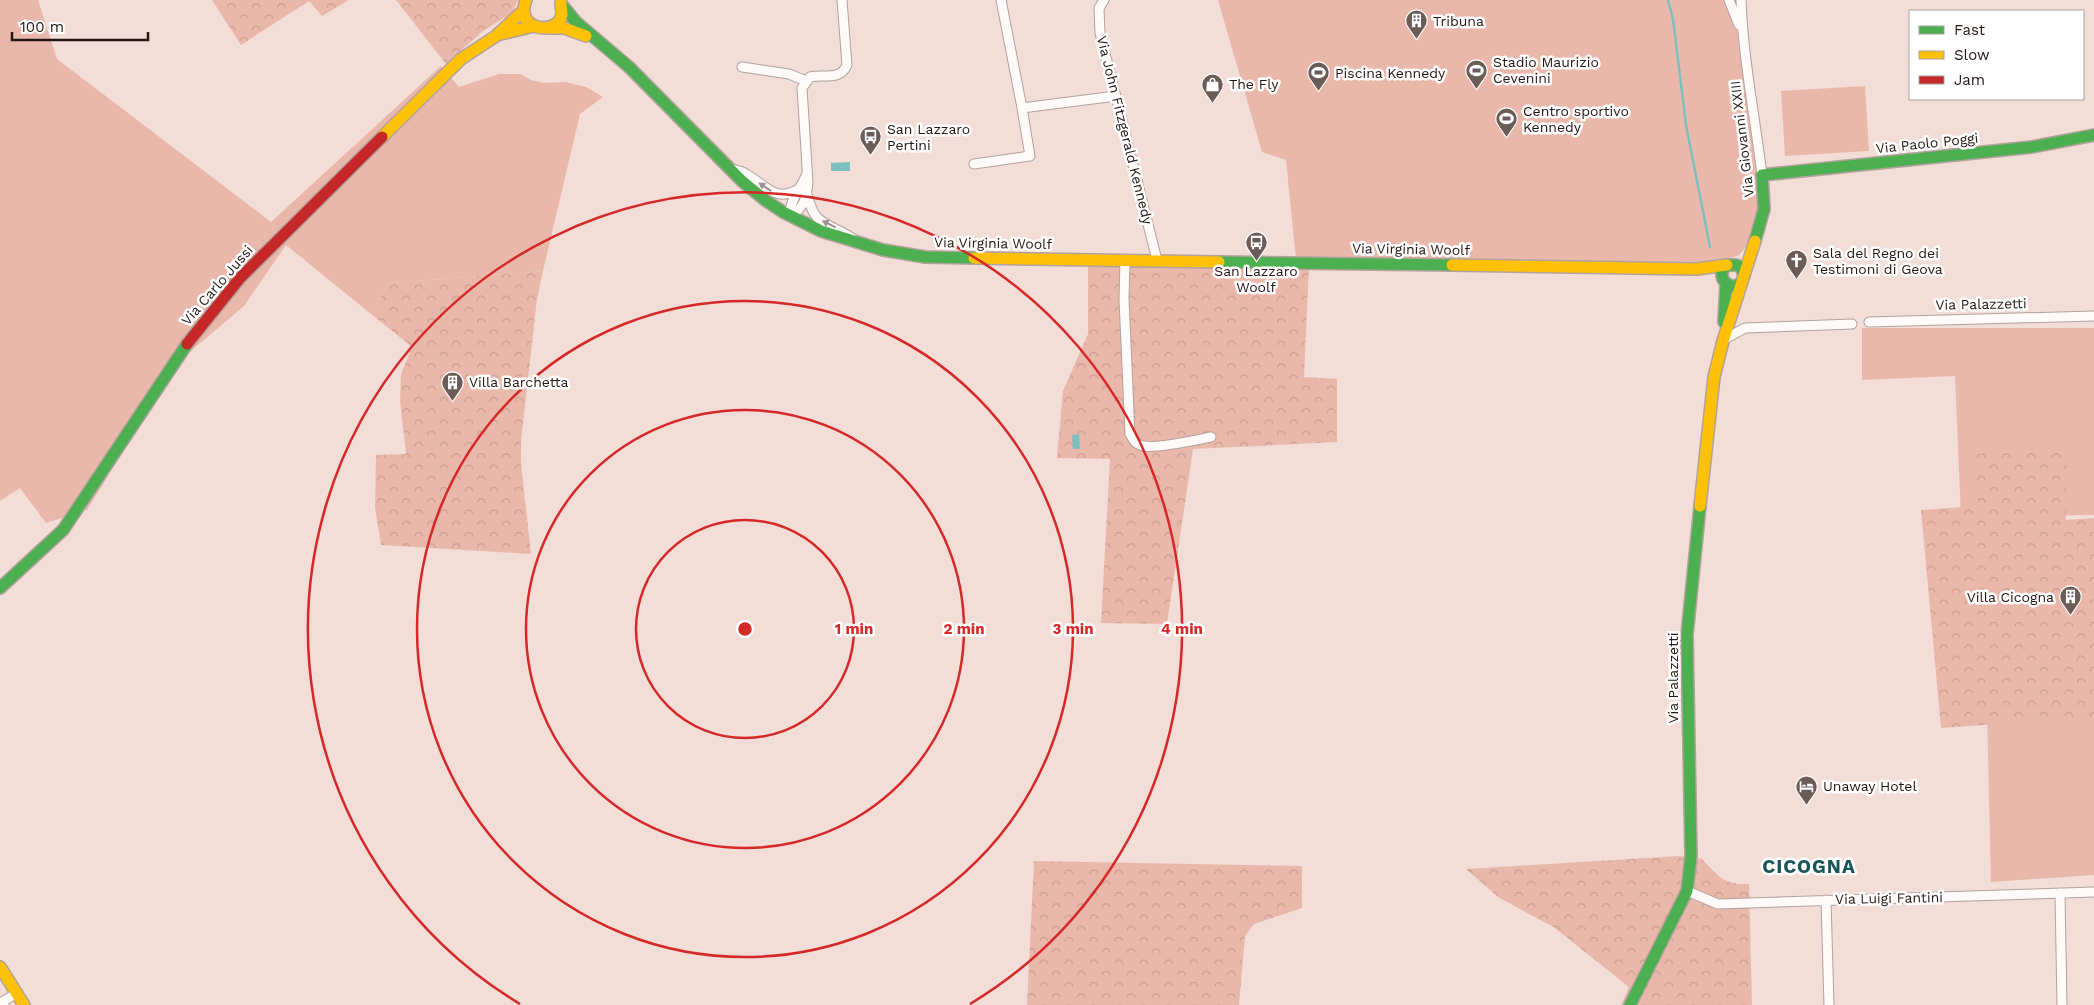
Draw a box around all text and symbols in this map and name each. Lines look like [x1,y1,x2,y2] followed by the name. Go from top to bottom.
[1405,9,1429,40] building icon: Tribuna
[12,10,149,42] scale bar
[1909,10,2084,100] legend
[1433,13,1484,29] place label: Tribuna
[20,18,64,36] text: 100 m
[1954,21,1986,39] text: Fast
[1094,34,1156,227] street label: Via John Fitzgerald Kennedy
[1954,46,1990,64] text: Slow
[1493,54,1599,86] place label: Stadio Maurizio Cevenini
[1465,58,1489,89] sports icon: Stadio Maurizio Cevenini
[1307,61,1331,92] sports icon: Piscina Kennedy
[1335,65,1446,81] place label: Piscina Kennedy
[1954,71,1985,89] text: Jam
[1201,72,1225,103] shop icon: The Fly
[1229,76,1279,92] place label: The Fly
[1727,80,1757,198] street label: Via Giovanni XXIII
[1523,103,1629,135] place label: Centro sportivo Kennedy
[1495,107,1519,138] sports icon: Centro sportivo Kennedy
[887,121,970,153] place label: San Lazzaro Pertini
[859,125,883,156] bus stop icon: San Lazzaro Pertini
[1875,130,1979,156] street label: Via Paolo Poggi
[758,183,772,192] one-way arrow
[821,220,836,229] one-way arrow
[1244,231,1268,262] bus stop icon: San Lazzaro Woolf
[934,234,1053,252] street label: Via Virginia Woolf
[1352,240,1471,258] street label: Via Virginia Woolf
[178,242,256,328] street label: Via Carlo Jussi
[1813,245,1943,277] place label: Sala del Regno dei Testimoni di Geova
[1785,249,1809,280] church icon: Sala del Regno dei Testimoni di Geova
[1214,263,1298,295] place label: San Lazzaro Woolf
[1935,295,2027,313] street label: Via Palazzetti
[441,370,465,401] building icon: Villa Barchetta
[469,374,569,390] place label: Villa Barchetta
[2058,585,2082,616] building icon: Villa Cicogna
[1967,589,2054,605] place label: Villa Cicogna
[736,620,754,638] centre of rings
[835,620,873,638] text: 1 min
[943,620,985,638] text: 2 min
[1053,620,1093,638] text: 3 min
[1161,620,1203,638] text: 4 min
[1665,632,1681,724] street label: Via Palazzetti
[1795,774,1819,805] hotel icon: Unaway Hotel
[1823,778,1917,794] place label: Unaway Hotel
[1762,855,1856,878] district label: CICOGNA
[1835,889,1943,907] street label: Via Luigi Fantini

